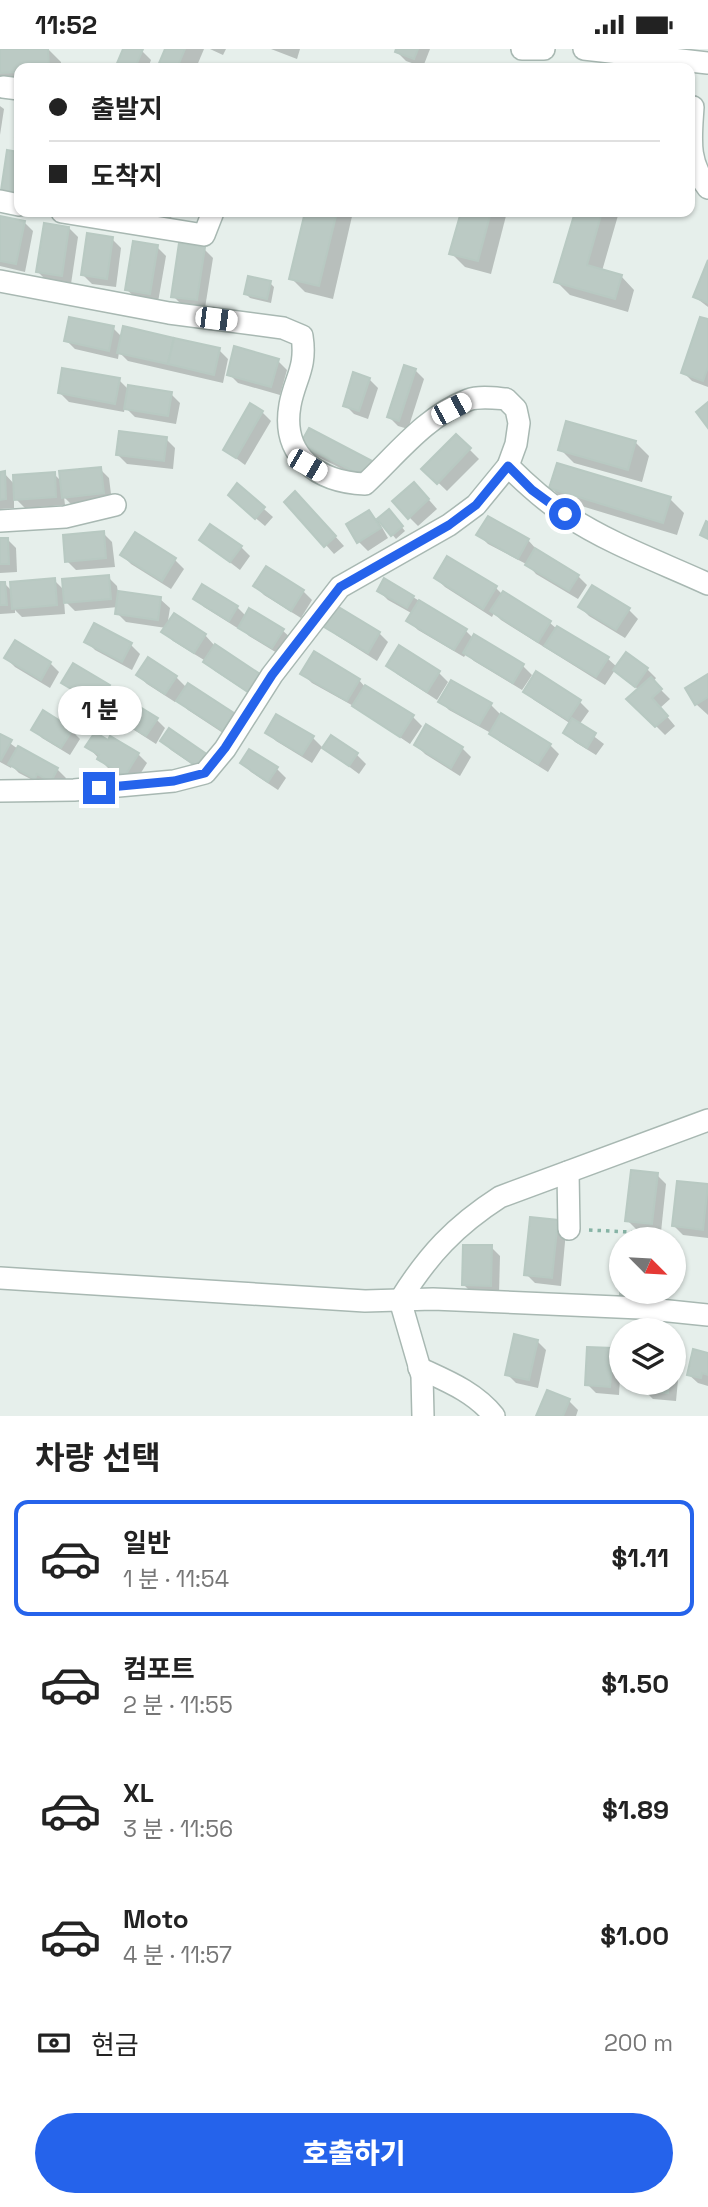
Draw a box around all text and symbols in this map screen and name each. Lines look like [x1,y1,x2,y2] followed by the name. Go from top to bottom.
[35,8,97,42] text: 11:52
[91,92,163,126] text: 출발지
[91,159,163,193] text: 도착지
[194,306,239,332] car
[428,390,475,428] car
[284,445,331,485] car
[549,498,581,530] route start
[57,687,141,735] callout: 1 분
[81,695,119,725] text: 1 분
[83,772,115,804] route end
[609,1227,686,1304] north arrow
[609,1227,686,1395] map controls
[609,1318,686,1395] button: layers
[35,1438,161,1478] text: 차량 선택
[123,1526,171,1560] text: 일반
[39,1527,102,1590] icon: car
[612,1541,669,1575] text: $1.11
[123,1564,229,1594] text: 1 분 · 11:54
[123,1652,195,1686] text: 컴포트
[39,1653,102,1716] icon: car
[601,1667,669,1701] text: $1.50
[123,1690,233,1720] text: 2 분 · 11:55
[123,1776,154,1810] text: XL
[39,1779,102,1842] icon: car
[602,1793,669,1827] text: $1.89
[123,1814,233,1844] text: 3 분 · 11:56
[123,1902,189,1936] text: Moto
[39,1905,102,1968] icon: car
[600,1919,669,1953] text: $1.00
[123,1940,232,1970] text: 4 분 · 11:57
[35,2024,73,2062] icon: cash
[91,2028,139,2062] text: 현금
[604,2028,673,2058] text: 200 m
[35,2113,673,2193] button: 호출하기

